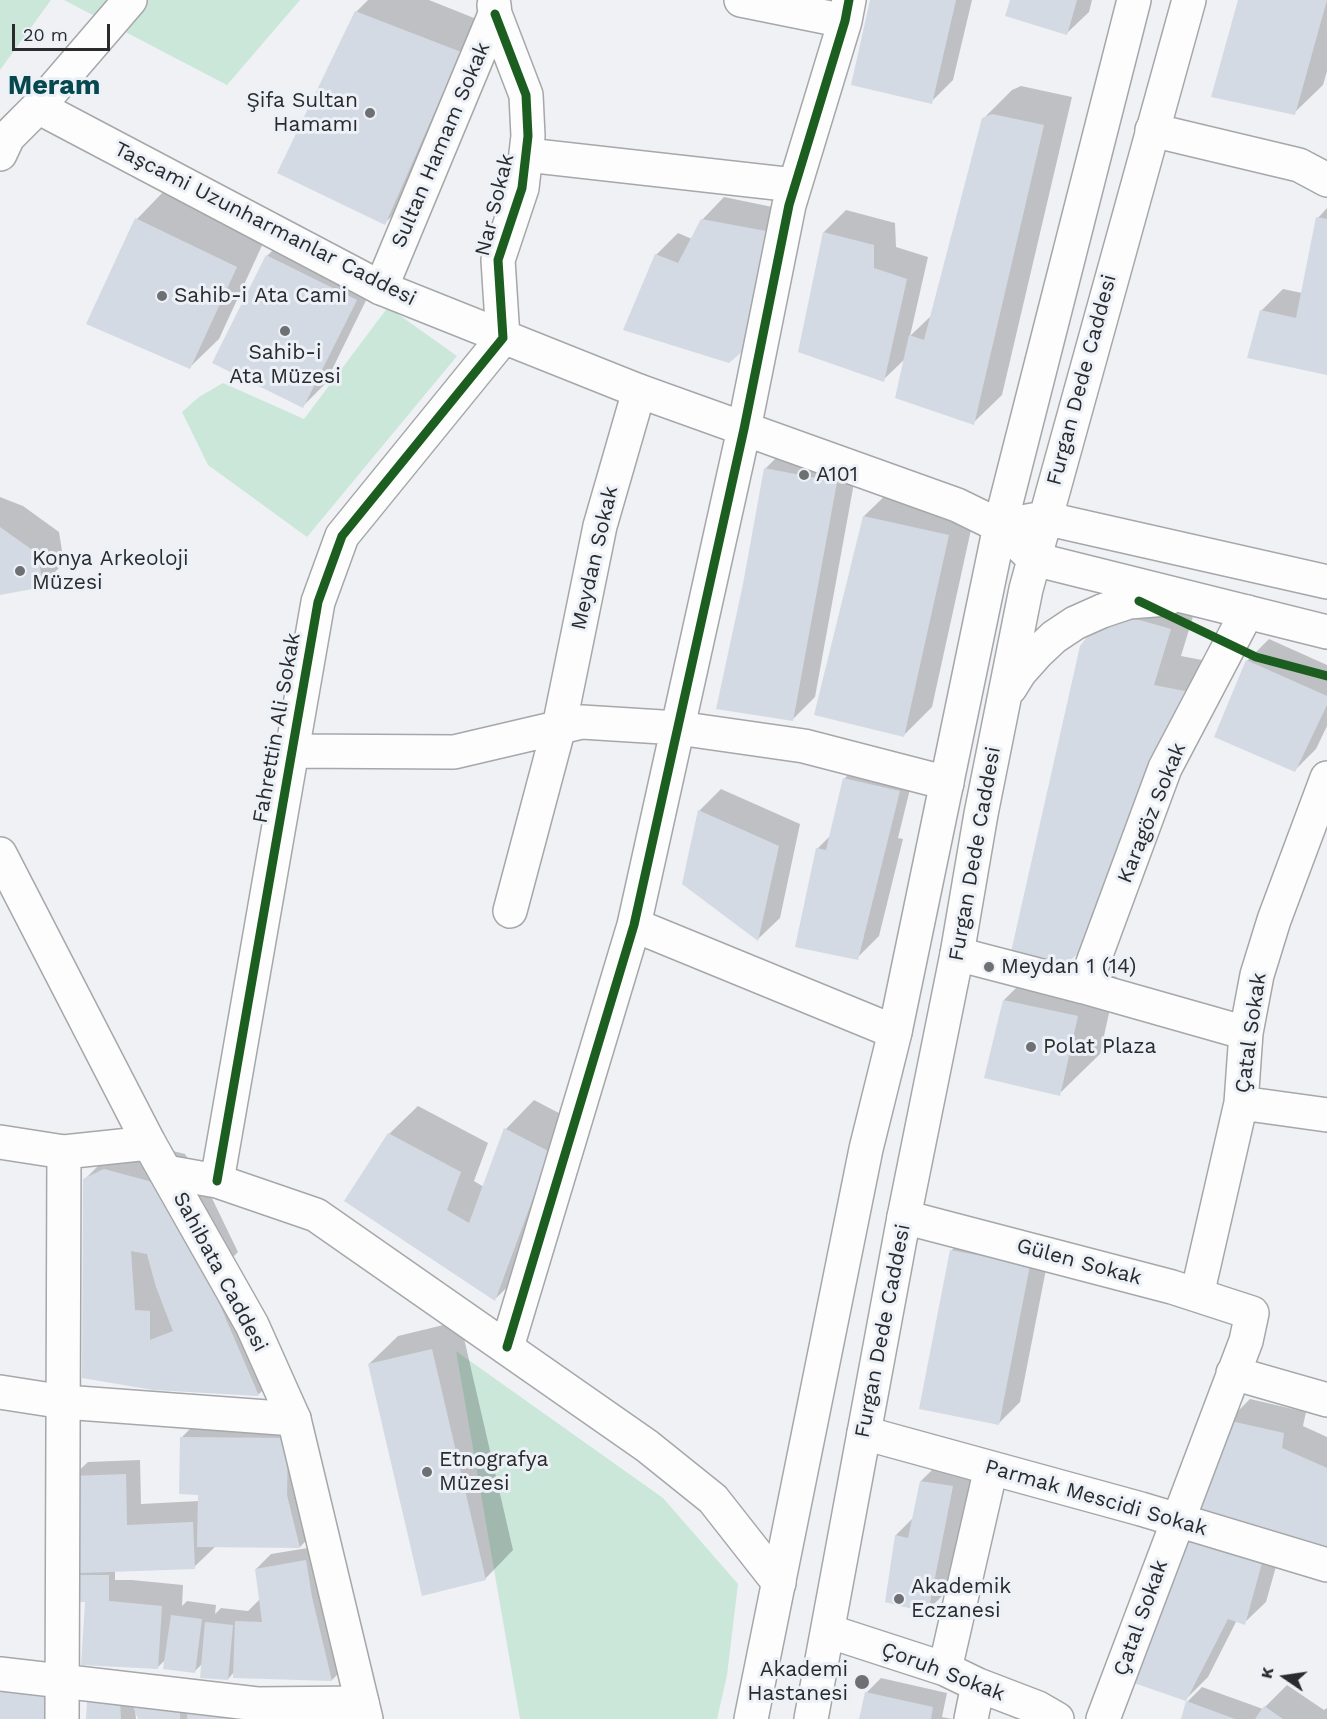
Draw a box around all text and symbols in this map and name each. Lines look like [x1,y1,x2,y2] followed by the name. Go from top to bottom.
[15,12,112,50] scale bar
[23,24,68,45] text: 20 m
[386,38,496,252] street label: Sultan Hamam Sokak
[8,70,100,102] district label: Meram
[246,88,358,138] place label: Şifa Sultan Hamamı
[363,106,377,120] marker: Şifa Sultan Hamamı
[110,137,420,311] street label: Taşcami Uzunharmanlar Caddesi
[470,151,520,259] street label: Nar Sokak
[1042,272,1122,488] street label: Furgan Dede Caddesi
[174,283,347,309] place label: Sahib-i Ata Cami
[155,289,169,303] marker: Sahib-i Ata Cami
[278,324,292,338] marker: Sahib-i Ata Müzesi
[229,340,341,390] place label: Sahib-i Ata Müzesi
[816,462,858,488] place label: A101
[797,468,811,482] marker: A101
[566,484,624,632] street label: Meydan Sokak
[32,546,189,596] place label: Konya Arkeoloji Müzesi
[13,564,27,578] marker: Konya Arkeoloji Müzesi
[248,631,306,825] street label: Fahrettin Ali Sokak
[1112,739,1192,887] street label: Karagöz Sokak
[944,745,1006,963] street label: Furgan Dede Caddesi
[1001,954,1136,980] place label: Meydan 1 (14)
[982,960,996,974] marker: Meydan 1 (14)
[1230,971,1272,1095] street label: Çatal Sokak
[1043,1034,1156,1060] place label: Polat Plaza
[1024,1040,1038,1054] marker: Polat Plaza
[167,1188,273,1356] street label: Sahibata Caddesi
[850,1222,916,1440] street label: Furgan Dede Caddesi
[1014,1233,1144,1291] street label: Gülen Sokak
[439,1447,548,1497] place label: Etnografya Müzesi
[982,1454,1210,1542] street label: Parmak Mescidi Sokak
[420,1465,434,1479] marker: Etnografya Müzesi
[1108,1557,1174,1679] street label: Çatal Sokak
[911,1574,1011,1624] place label: Akademik Eczanesi
[892,1592,906,1606] marker: Akademik Eczanesi
[878,1637,1008,1707] street label: Çoruh Sokak
[1255,1647,1315,1707] north arrow
[747,1657,848,1707] place label: Akademi Hastanesi
[1256,1665,1277,1680] text: K
[853,1673,871,1691] marker: Akademi Hastanesi

